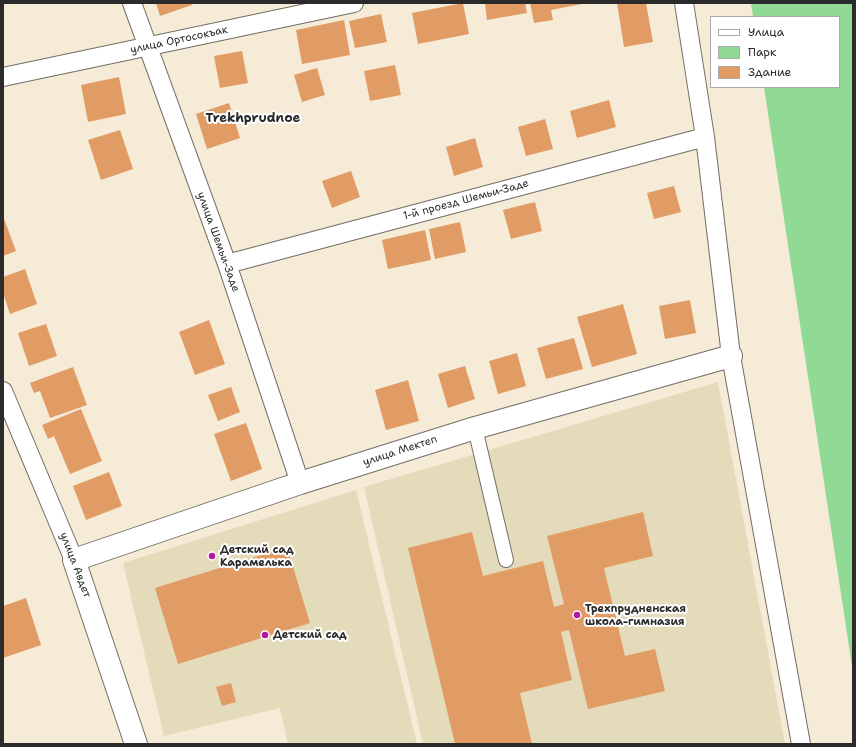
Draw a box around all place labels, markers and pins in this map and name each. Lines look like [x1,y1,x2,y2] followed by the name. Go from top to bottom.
[220,543,294,569] place label: Детский сад Карамелька
[207,551,217,561] marker: Детский сад Карамелька
[585,602,686,628] place label: Трехпрудненская школа-гимназия
[572,610,582,620] marker: Трехпрудненская школа-гимназия
[273,628,347,642] place label: Детский сад
[260,630,270,640] marker: Детский сад

